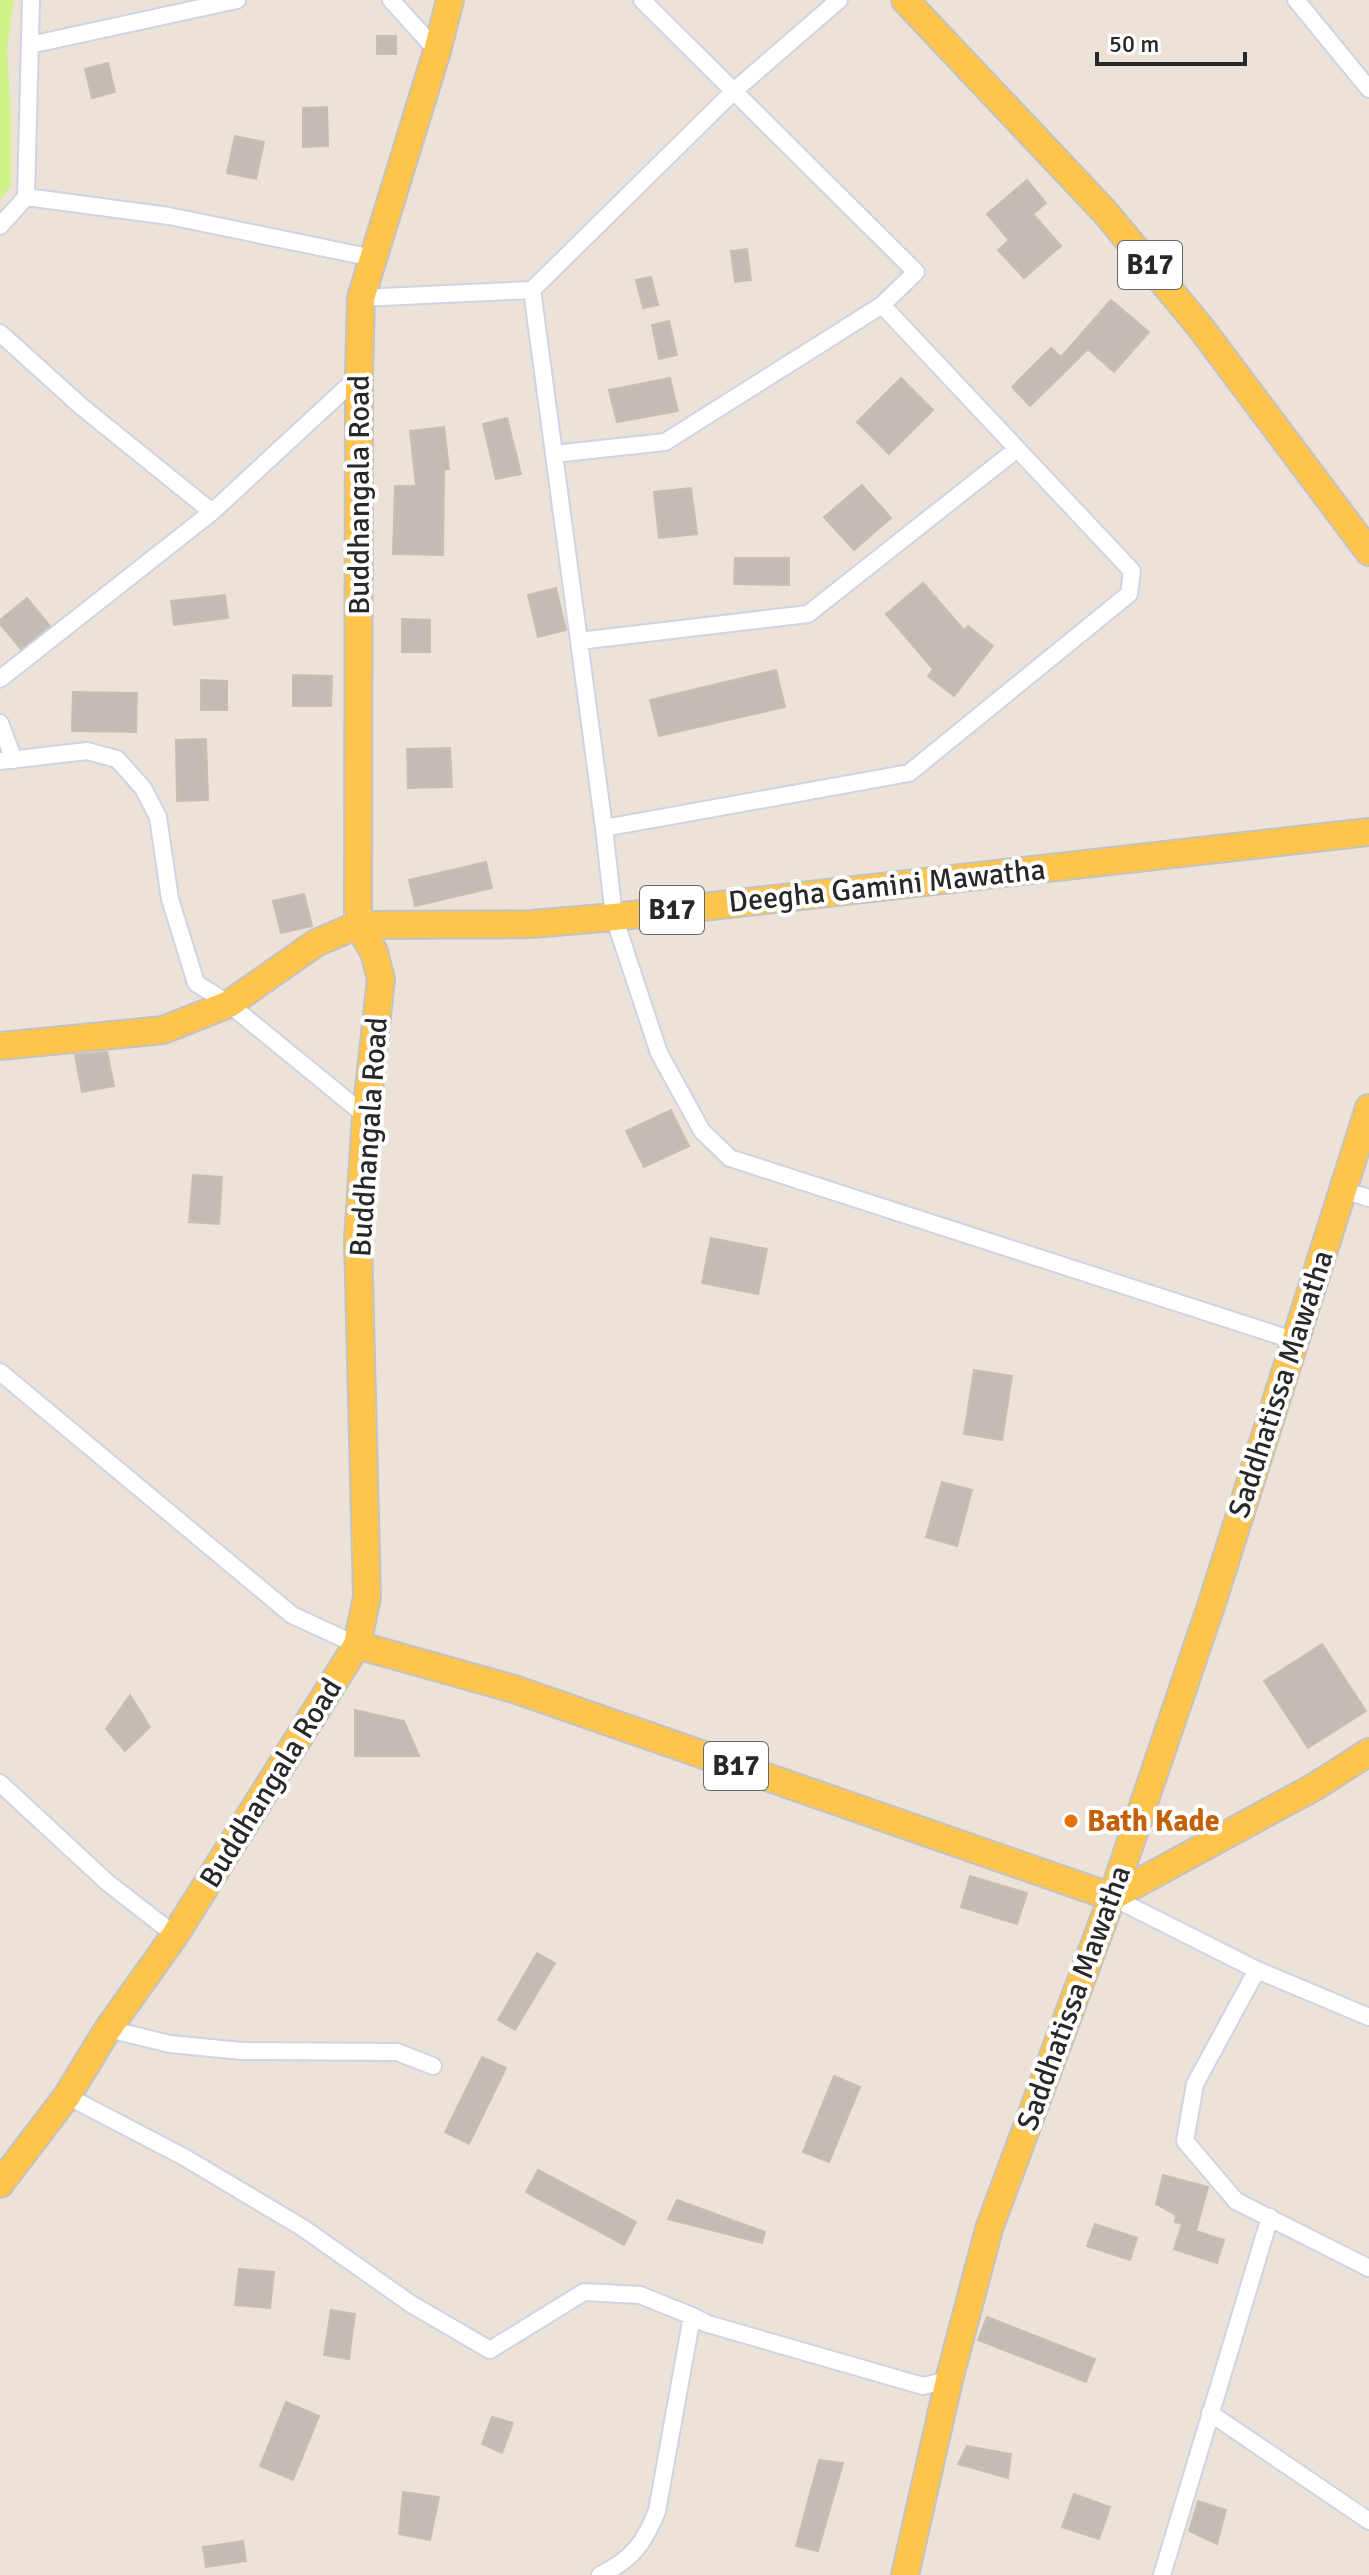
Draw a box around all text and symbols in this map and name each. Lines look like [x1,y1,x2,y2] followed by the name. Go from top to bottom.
[1097,16,1245,66] scale bar
[1109,29,1159,59] text: 50 m
[1118,241,1182,289] road number: B17
[341,375,378,615] street label: Buddhangala Road
[727,851,1047,921] street label: Deegha Gamini Mawatha
[640,886,704,934] road number: B17
[342,1016,396,1258] street label: Buddhangala Road
[1220,1246,1342,1522] street label: Saddhatissa Mawatha
[192,1671,350,1895] street label: Buddhangala Road
[704,1742,768,1790] road number: B17
[1087,1803,1220,1840] place label: Bath Kade
[1062,1812,1080,1830] marker: Bath Kade
[1009,1861,1139,2135] street label: Saddhatissa Mawatha

